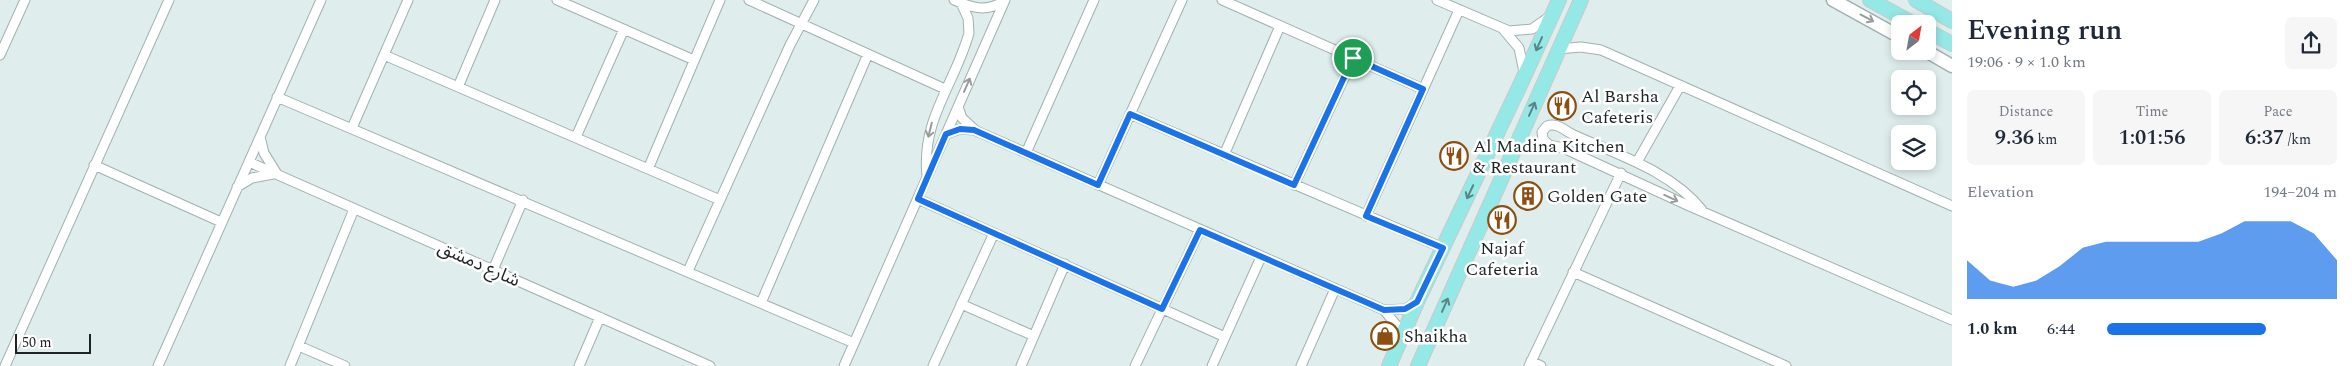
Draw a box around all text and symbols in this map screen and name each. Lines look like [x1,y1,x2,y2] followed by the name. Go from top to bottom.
[1967,9,2122,52] text: Evening run
[1859,13,1874,23] one-way arrow
[1891,15,1936,60] north arrow
[1891,15,1936,170] map controls
[2285,17,2337,69] button: share
[1533,36,1543,51] one-way arrow
[1332,37,1374,79] pin
[1339,44,1367,72] icon: arrive
[1967,50,2086,74] text: 19:06 · 9 × 1.0 km
[1891,70,1936,115] button: locate
[963,78,973,93] one-way arrow
[1581,83,1659,131] place label: Al Barsha Cafeteris
[1547,91,1577,121] restaurant icon: Al Barsha Cafeteris
[1999,101,2053,122] text: Distance
[2136,101,2168,122] text: Time
[2264,101,2292,122] text: Pace
[1527,102,1537,117] one-way arrow
[924,122,934,138] one-way arrow
[1995,122,2034,154] text: 9.36
[2118,122,2186,154] text: 1:01:56
[2245,122,2284,154] text: 6:37
[1891,125,1936,170] button: layers
[2034,129,2057,150] text: km
[2284,129,2311,150] text: /km
[1473,133,1625,181] place label: Al Madina Kitchen & Restaurant
[1439,141,1469,171] restaurant icon: Al Madina Kitchen & Restaurant
[1967,180,2034,204] text: Elevation
[2263,180,2337,204] text: 194–204 m
[1513,181,1543,211] building icon: Golden Gate
[1547,183,1647,210] place label: Golden Gate
[1464,184,1474,199] one-way arrow
[1663,193,1678,203] one-way arrow
[1487,205,1517,235] restaurant icon: Najaf Cafeteria
[434,234,524,294] street label: شارع دمشق
[1465,235,1539,283] place label: Najaf Cafeteria
[1441,298,1451,313] one-way arrow
[1967,317,2017,341] text: 1.0 km
[2047,317,2075,341] text: 6:44
[1370,321,1400,351] shop icon: Shaikha
[1404,323,1468,350] place label: Shaikha
[15,331,91,354] scale bar
[22,332,52,353] text: 50 m

